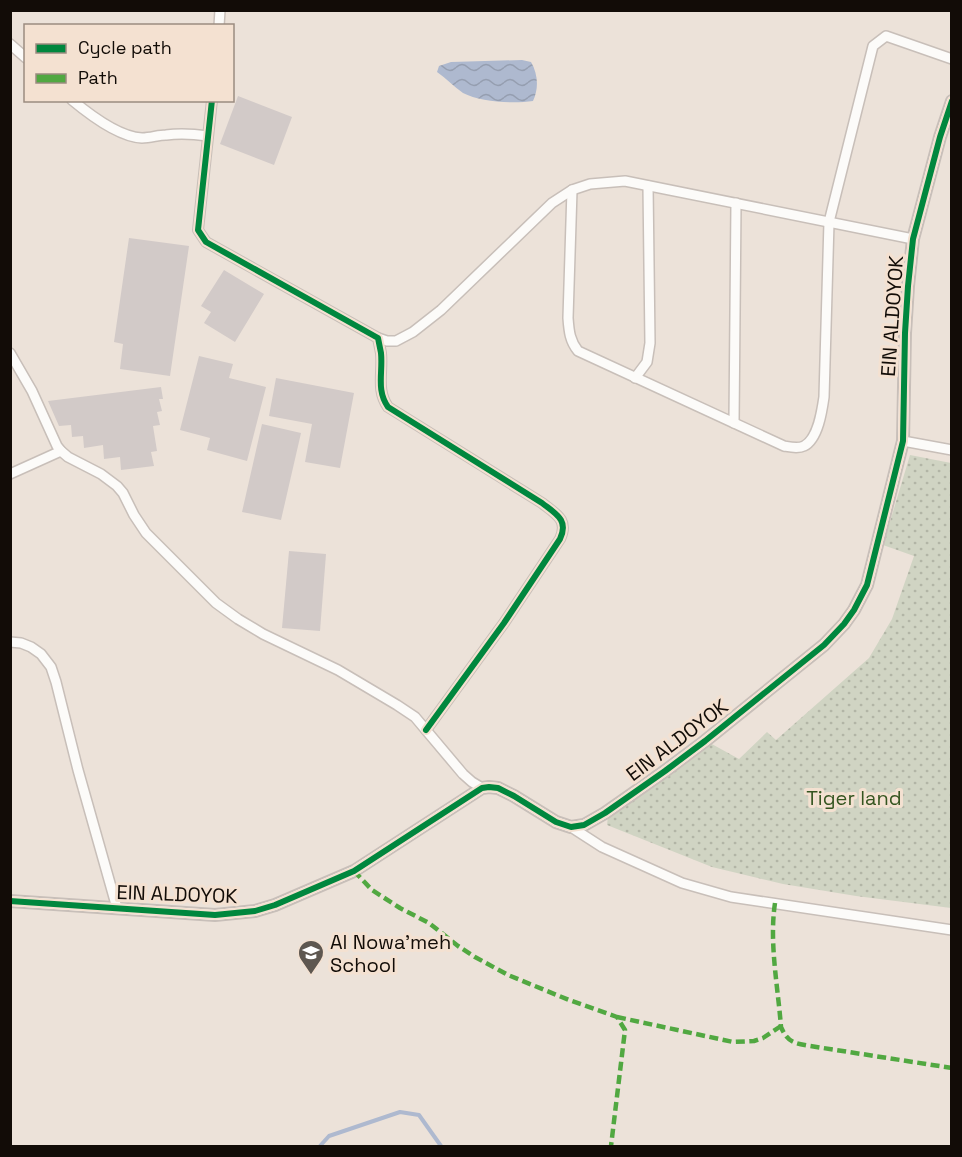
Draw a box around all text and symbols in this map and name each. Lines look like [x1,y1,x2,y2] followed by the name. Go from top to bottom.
[24,24,234,102] legend
[78,36,172,59] text: Cycle path
[78,66,118,89] text: Path
[875,255,909,377] street label: EIN ALDOYOK
[621,693,733,787] street label: EIN ALDOYOK
[806,785,902,811] park label: Tiger land
[116,879,238,909] street label: EIN ALDOYOK
[330,929,451,978] place label: Al Nowa'meh School
[296,938,326,976] school or university icon: Al Nowa'meh School

